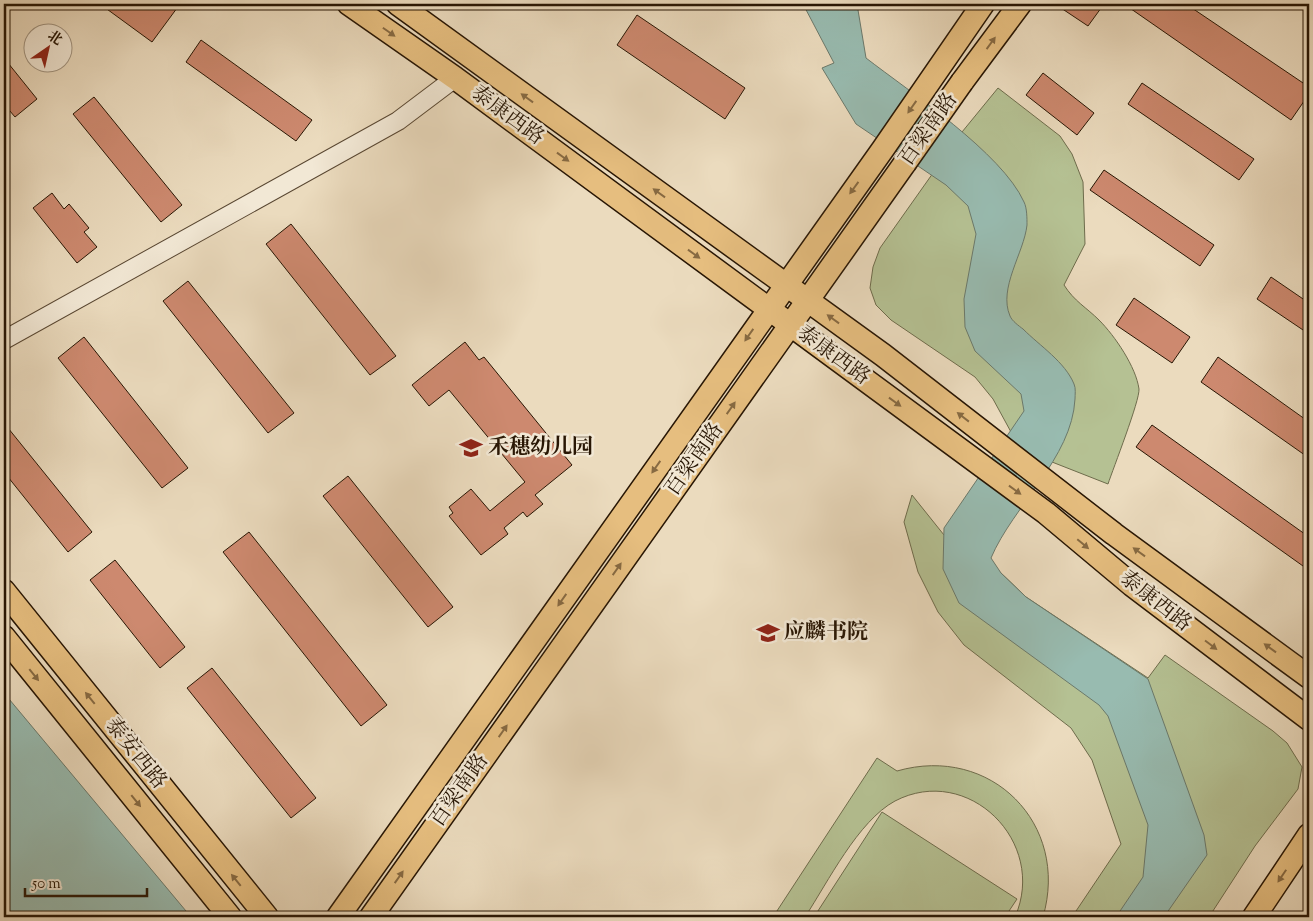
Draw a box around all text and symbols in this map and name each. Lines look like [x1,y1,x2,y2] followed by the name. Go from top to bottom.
[22,22,72,72] north arrow
[43,27,66,51] text: 北
[382,27,395,37] one-way arrow
[986,36,996,50] one-way arrow
[464,79,550,153] street label: 泰康西路
[893,87,965,173] street label: 百梁南路
[520,93,534,103] one-way arrow
[907,100,917,114] one-way arrow
[556,152,569,163] one-way arrow
[850,182,860,195] one-way arrow
[652,188,665,198] one-way arrow
[687,249,701,259] one-way arrow
[826,314,840,324] one-way arrow
[790,319,876,393] street label: 泰康西路
[744,328,754,341] one-way arrow
[888,396,901,407] one-way arrow
[726,401,736,415] one-way arrow
[956,412,970,422] one-way arrow
[659,417,731,503] street label: 百梁南路
[488,433,593,463] place label: 禾穗幼儿园
[458,435,484,461] school or university icon: 禾穗幼儿园
[651,461,661,474] one-way arrow
[1009,485,1022,495] one-way arrow
[1077,539,1090,550] one-way arrow
[1132,547,1146,557] one-way arrow
[612,563,622,576] one-way arrow
[1113,564,1197,640] street label: 泰康西路
[557,593,567,607] one-way arrow
[784,618,868,648] place label: 应麟书院
[755,620,781,646] school or university icon: 应麟书院
[1204,639,1217,650] one-way arrow
[1263,643,1277,653] one-way arrow
[29,668,40,681] one-way arrow
[85,692,96,705] one-way arrow
[97,712,173,796] street label: 泰安西路
[498,724,508,737] one-way arrow
[424,748,496,834] street label: 百梁南路
[131,794,142,807] one-way arrow
[25,866,148,898] scale bar
[1277,869,1287,883] one-way arrow
[394,871,404,884] one-way arrow
[230,873,241,886] one-way arrow
[31,874,61,895] text: 50 m

